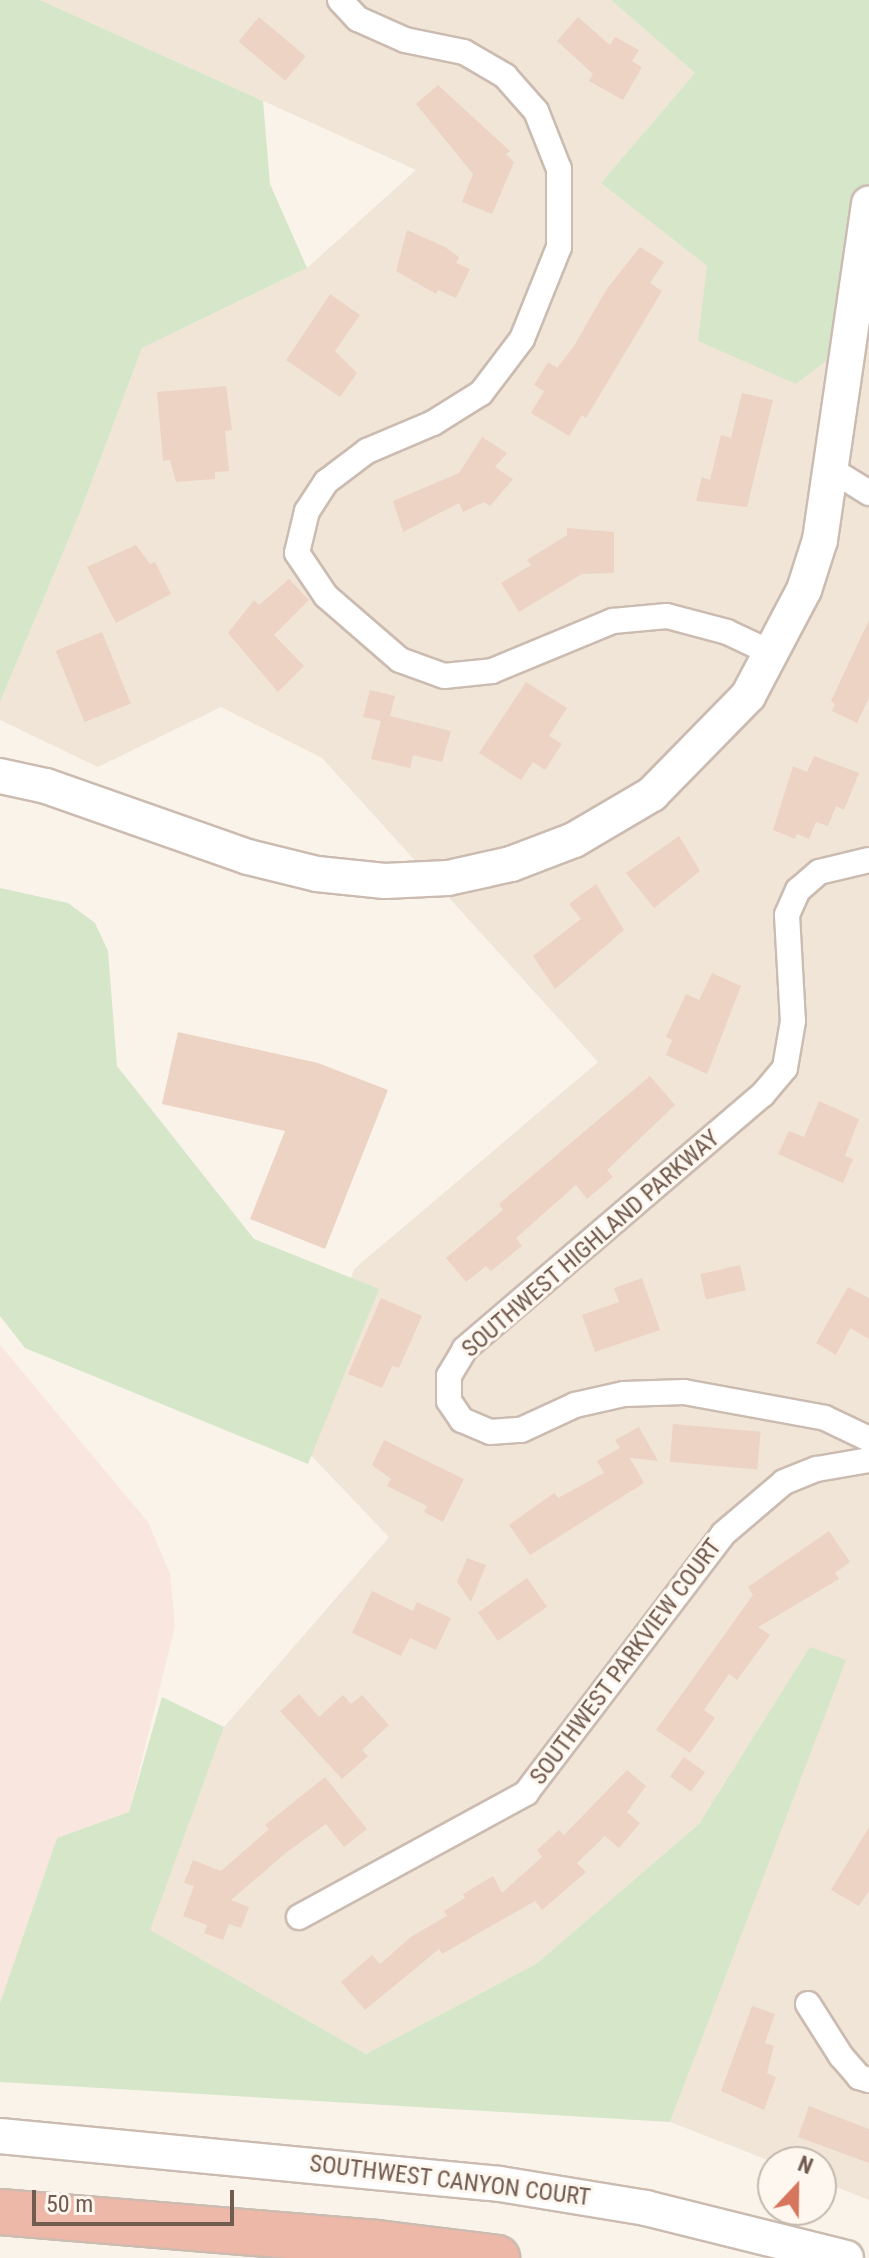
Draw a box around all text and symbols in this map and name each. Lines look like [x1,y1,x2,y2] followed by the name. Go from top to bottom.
[456,1124,726,1364] street label: SOUTHWEST HIGHLAND PARKWAY
[524,1533,728,1791] street label: SOUTHWEST PARKVIEW COURT
[757,2146,837,2226] north arrow
[308,2149,592,2213] street label: SOUTHWEST CANYON COURT
[794,2151,816,2179] text: N
[36,2174,238,2224] scale bar
[46,2190,93,2218] text: 50 m

